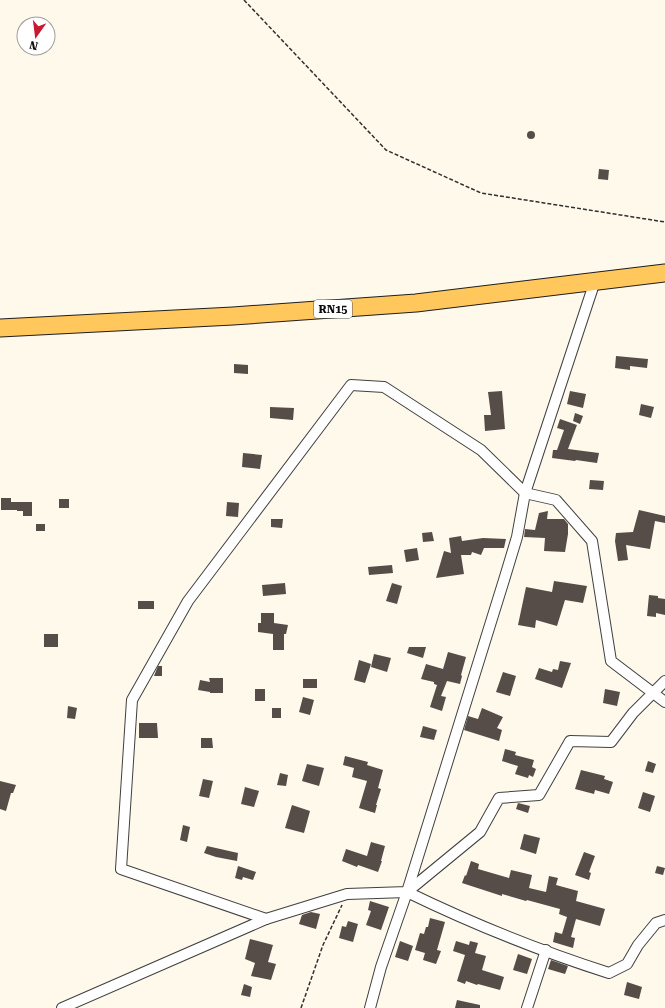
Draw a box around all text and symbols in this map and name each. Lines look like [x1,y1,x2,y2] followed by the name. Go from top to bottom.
[16,16,56,56] north arrow
[28,38,39,53] text: N
[314,300,352,318] road number: RN15

